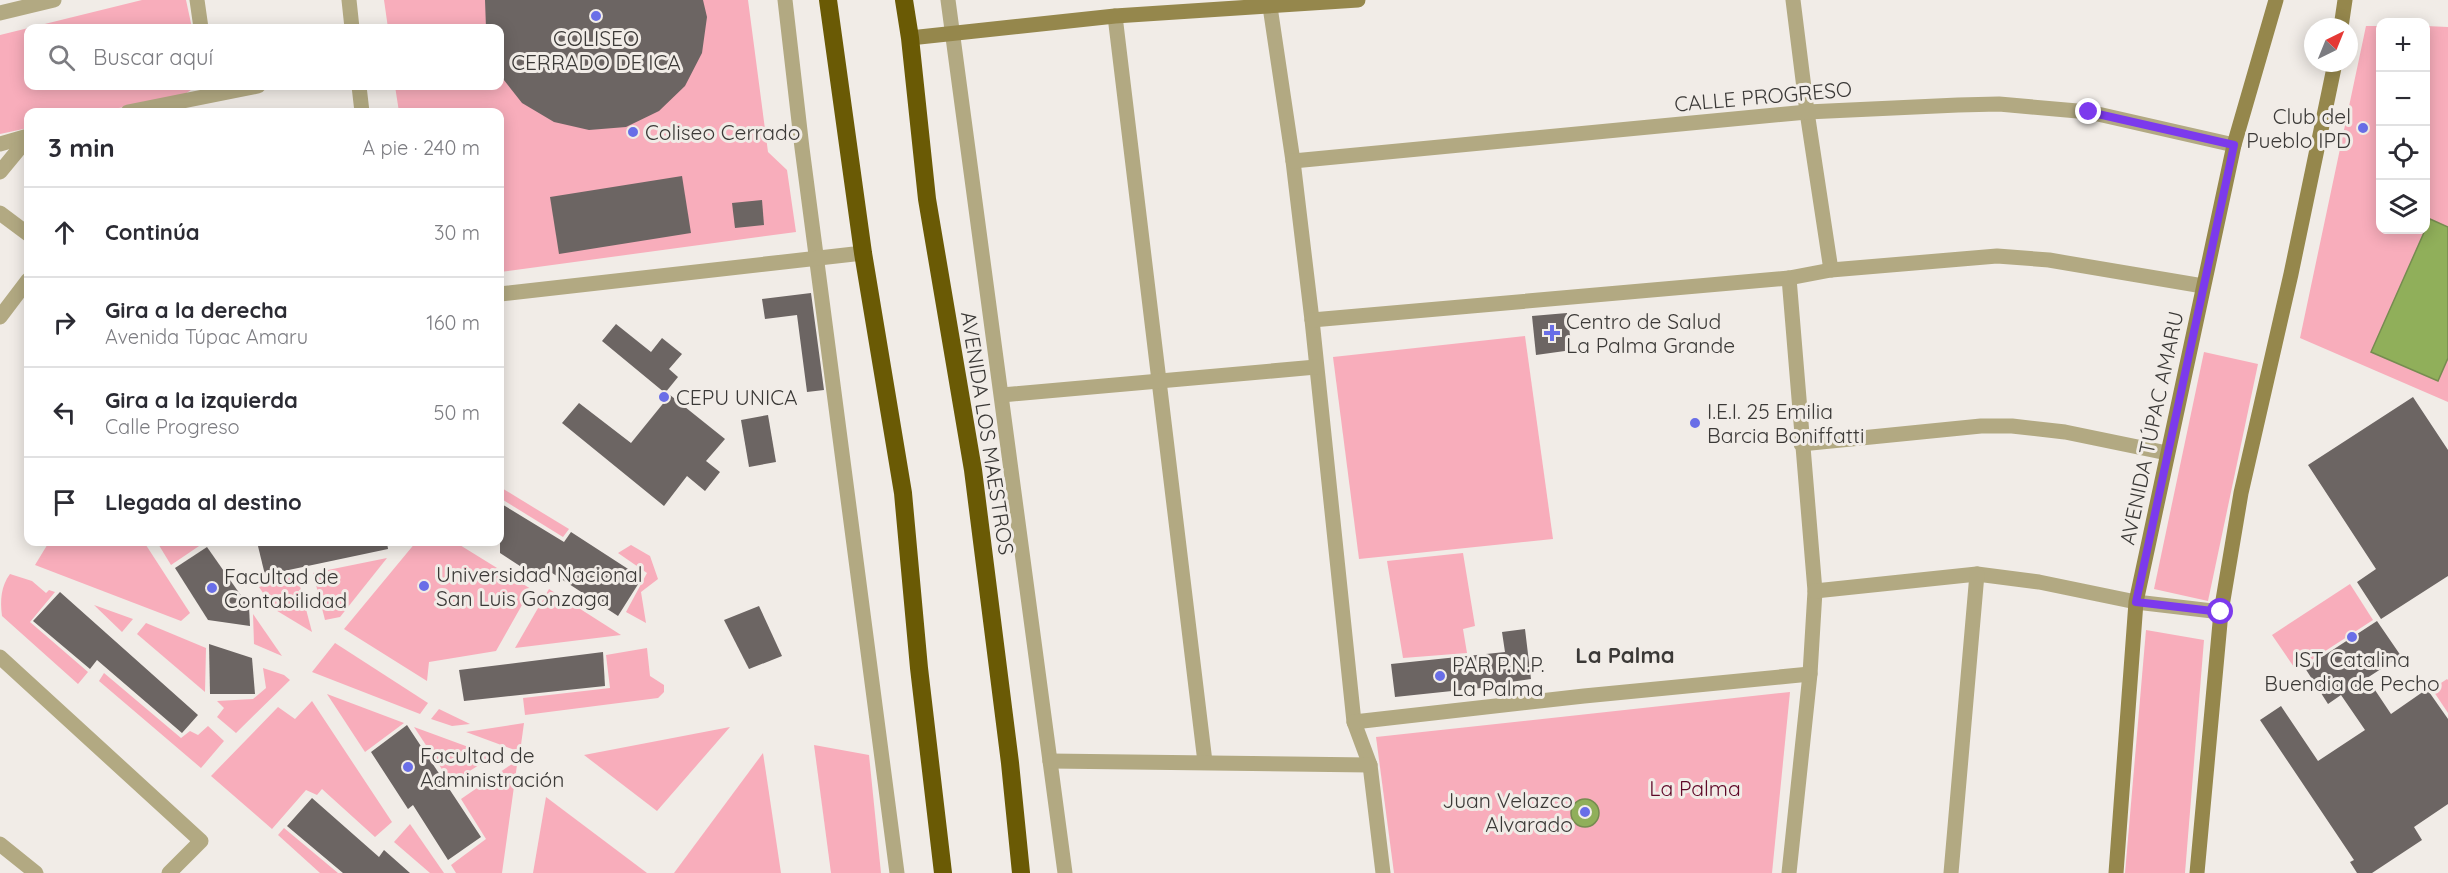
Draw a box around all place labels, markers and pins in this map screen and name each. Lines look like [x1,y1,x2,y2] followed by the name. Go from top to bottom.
[589,9,603,23] marker: COLISEO CERRADO DE ICA
[511,25,681,75] place label: COLISEO CERRADO DE ICA
[2246,103,2351,153] place label: Club del Pueblo IPD
[645,119,800,145] place label: Coliseo Cerrado
[2356,121,2370,135] marker: Club del Pueblo IPD
[626,125,640,139] marker: Coliseo Cerrado
[1566,308,1735,358] place label: Centro de Salud La Palma Grande
[1543,324,1561,342] marker: Centro de Salud La Palma Grande
[676,384,798,410] place label: CEPU UNICA
[657,390,671,404] marker: CEPU UNICA
[1707,398,1864,448] place label: I.E.I. 25 Emilia Barcia Boniffatti
[1688,416,1702,430] marker: I.E.I. 25 Emilia Barcia Boniffatti
[436,561,643,611] place label: Universidad Nacional San Luis Gonzaga
[224,563,347,613] place label: Facultad de Contabilidad
[417,579,431,593] marker: Universidad Nacional San Luis Gonzaga
[205,581,219,595] marker: Facultad de Contabilidad
[2345,630,2359,644] marker: IST Catalina Buendia de Pecho
[2264,646,2440,696] place label: IST Catalina Buendia de Pecho
[1452,651,1545,701] place label: PAR P.N.P. La Palma
[1433,669,1447,683] marker: PAR P.N.P. La Palma
[420,742,564,792] place label: Facultad de Administración
[401,760,415,774] marker: Facultad de Administración
[1442,787,1573,837] place label: Juan Velazco Alvarado
[1578,805,1592,819] marker: Juan Velazco Alvarado

